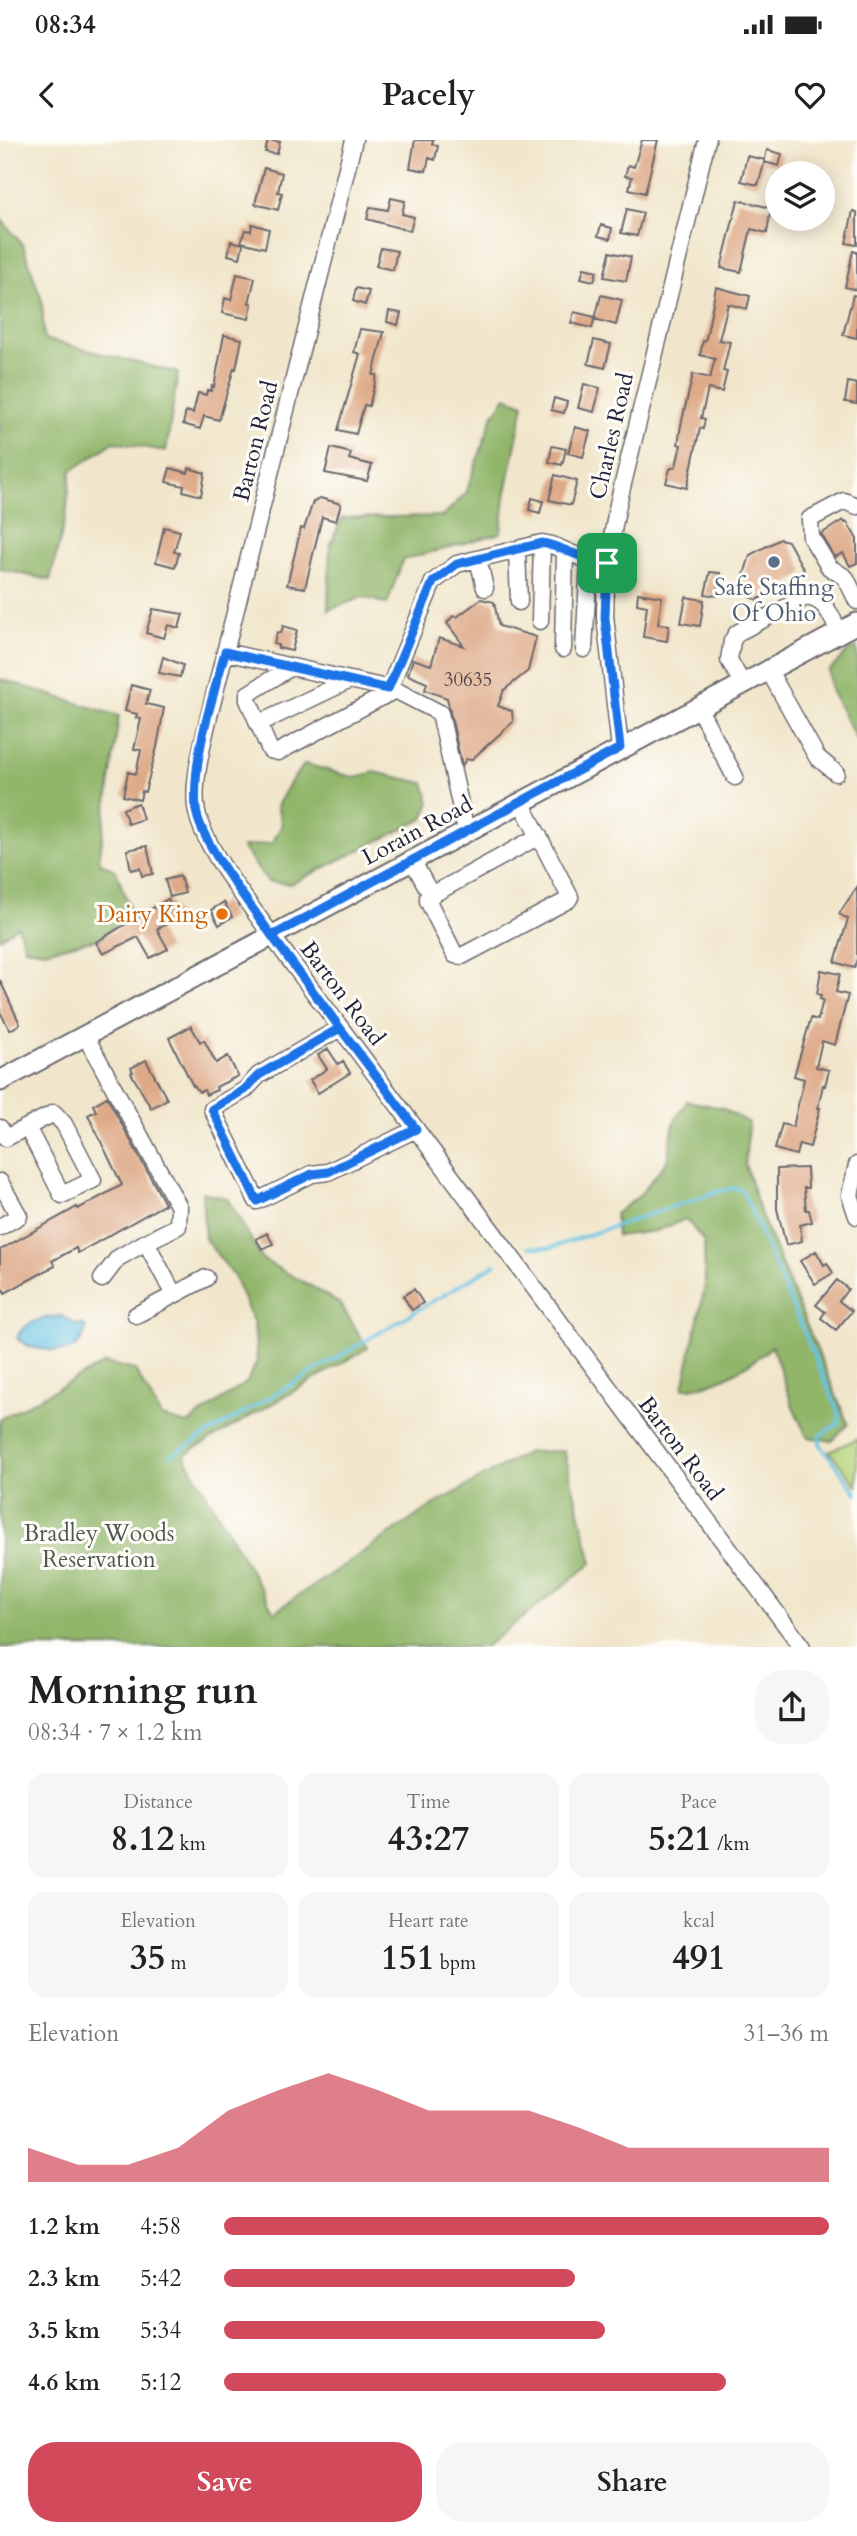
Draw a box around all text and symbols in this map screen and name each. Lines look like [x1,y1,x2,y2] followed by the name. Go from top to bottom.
[35,7,96,42] text: 08:34
[382,73,475,117] text: Pacely
[28,76,66,114] icon: back
[791,76,829,114] icon: heart
[765,161,835,231] map controls
[765,161,835,231] button: layers
[582,369,641,503] street label: Charles Road
[226,377,286,505] street label: Barton Road
[577,533,637,593] pin
[588,544,626,582] icon: arrive
[766,554,782,570] marker: Safe Staffing Of Ohio
[714,572,834,629] place label: Safe Staffing Of Ohio
[444,667,492,693] house number: 30635
[357,788,479,873] street label: Lorain Road
[97,899,208,930] place label: Dairy King
[214,906,230,922] marker: Dairy King
[293,935,393,1053] street label: Barton Road
[631,1390,731,1508] street label: Barton Road
[23,1518,175,1575] park label: Bradley Woods Reservation
[28,1665,258,1717] text: Morning run
[755,1670,829,1744] button: share
[28,1717,202,1748] text: 08:34 · 7 × 1.2 km
[123,1789,193,1815] text: Distance
[407,1789,450,1815] text: Time
[680,1789,717,1815] text: Pace
[111,1815,174,1863] text: 8.12
[388,1815,469,1863] text: 43:27
[648,1815,712,1863] text: 5:21
[174,1831,206,1857] text: km
[712,1831,750,1857] text: /km
[120,1908,196,1934] text: Elevation
[388,1908,469,1934] text: Heart rate
[683,1908,715,1934] text: kcal
[130,1934,166,1982] text: 35
[381,1934,435,1982] text: 151
[672,1934,726,1982] text: 491
[166,1950,187,1976] text: m
[435,1950,476,1976] text: bpm
[28,2018,119,2049] text: Elevation
[744,2018,829,2049] text: 31–36 m
[28,2211,100,2242] text: 1.2 km
[140,2211,181,2242] text: 4:58
[28,2263,100,2294] text: 2.3 km
[140,2263,181,2294] text: 5:42
[28,2315,100,2346] text: 3.5 km
[140,2315,181,2346] text: 5:34
[28,2367,100,2398] text: 4.6 km
[140,2367,181,2398] text: 5:12
[28,2442,422,2522] button: Save
[436,2442,829,2522] button: Share

